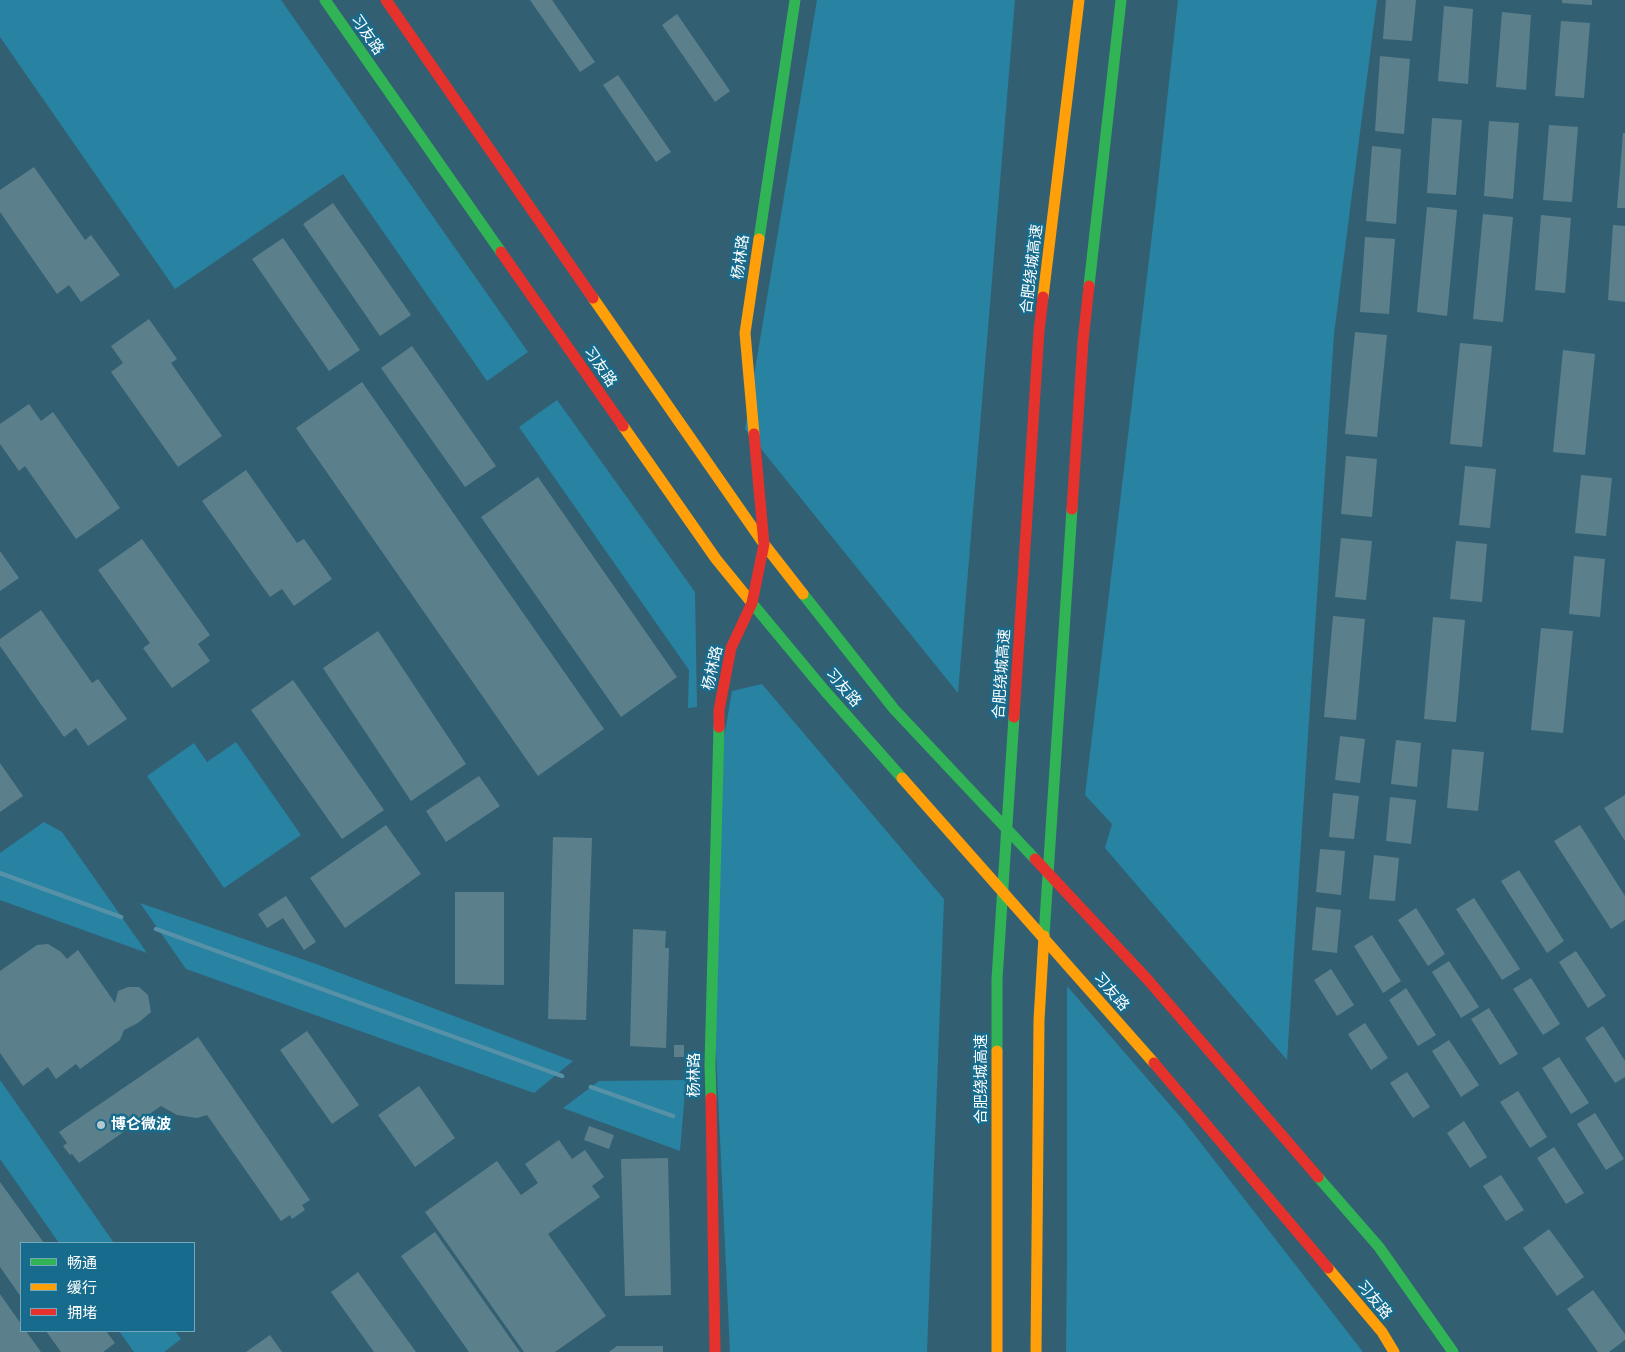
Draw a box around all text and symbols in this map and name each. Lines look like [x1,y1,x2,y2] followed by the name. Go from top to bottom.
[347,11,387,59] street label: 习友路
[1018,223,1046,315] street label: 合肥绕城高速
[729,233,753,281] street label: 杨林路
[580,343,620,391] street label: 习友路
[990,628,1014,720] street label: 合肥绕城高速
[699,644,727,692] street label: 杨林路
[821,665,865,711] street label: 习友路
[1089,969,1133,1015] street label: 习友路
[973,1034,991,1124] street label: 合肥绕城高速
[686,1053,704,1097] street label: 杨林路
[111,1116,171,1134] place label: 博仑微波
[95,1119,107,1131] marker: 博仑微波
[20,1242,195,1332] legend
[67,1253,97,1272] text: 畅通
[1353,1277,1395,1323] street label: 习友路
[67,1278,97,1297] text: 缓行
[67,1303,97,1322] text: 拥堵

